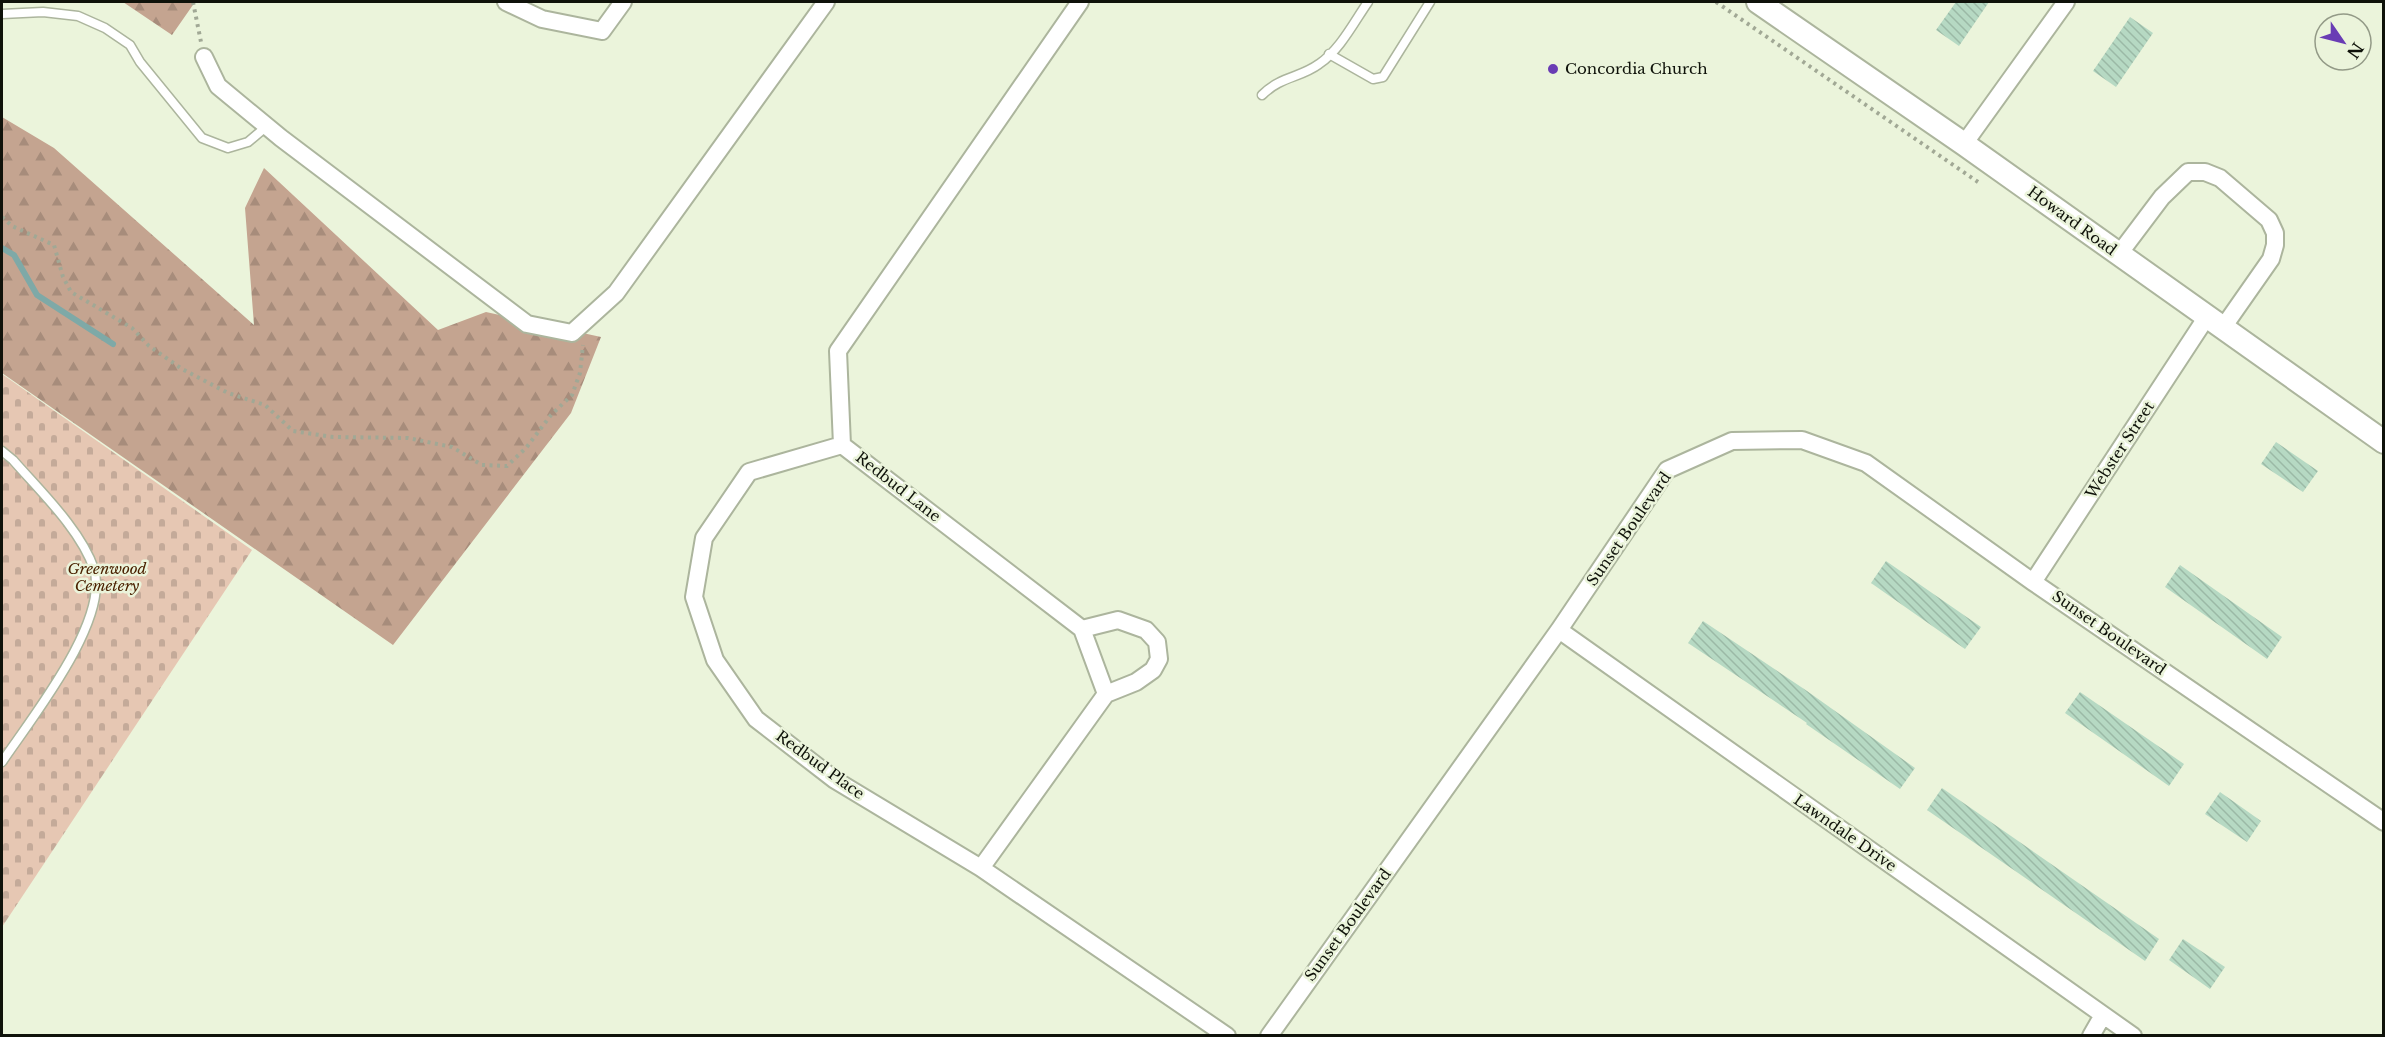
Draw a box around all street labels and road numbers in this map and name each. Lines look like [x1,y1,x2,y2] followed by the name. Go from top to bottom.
[2024,182,2120,259] street label: Howard Road
[2081,397,2158,503] street label: Webster Street
[852,447,945,526] street label: Redbud Lane
[1582,468,1675,589] street label: Sunset Boulevard
[2049,586,2170,679] street label: Sunset Boulevard
[772,726,868,803] street label: Redbud Place
[1790,790,1900,875] street label: Lawndale Drive
[1300,865,1395,985] street label: Sunset Boulevard

